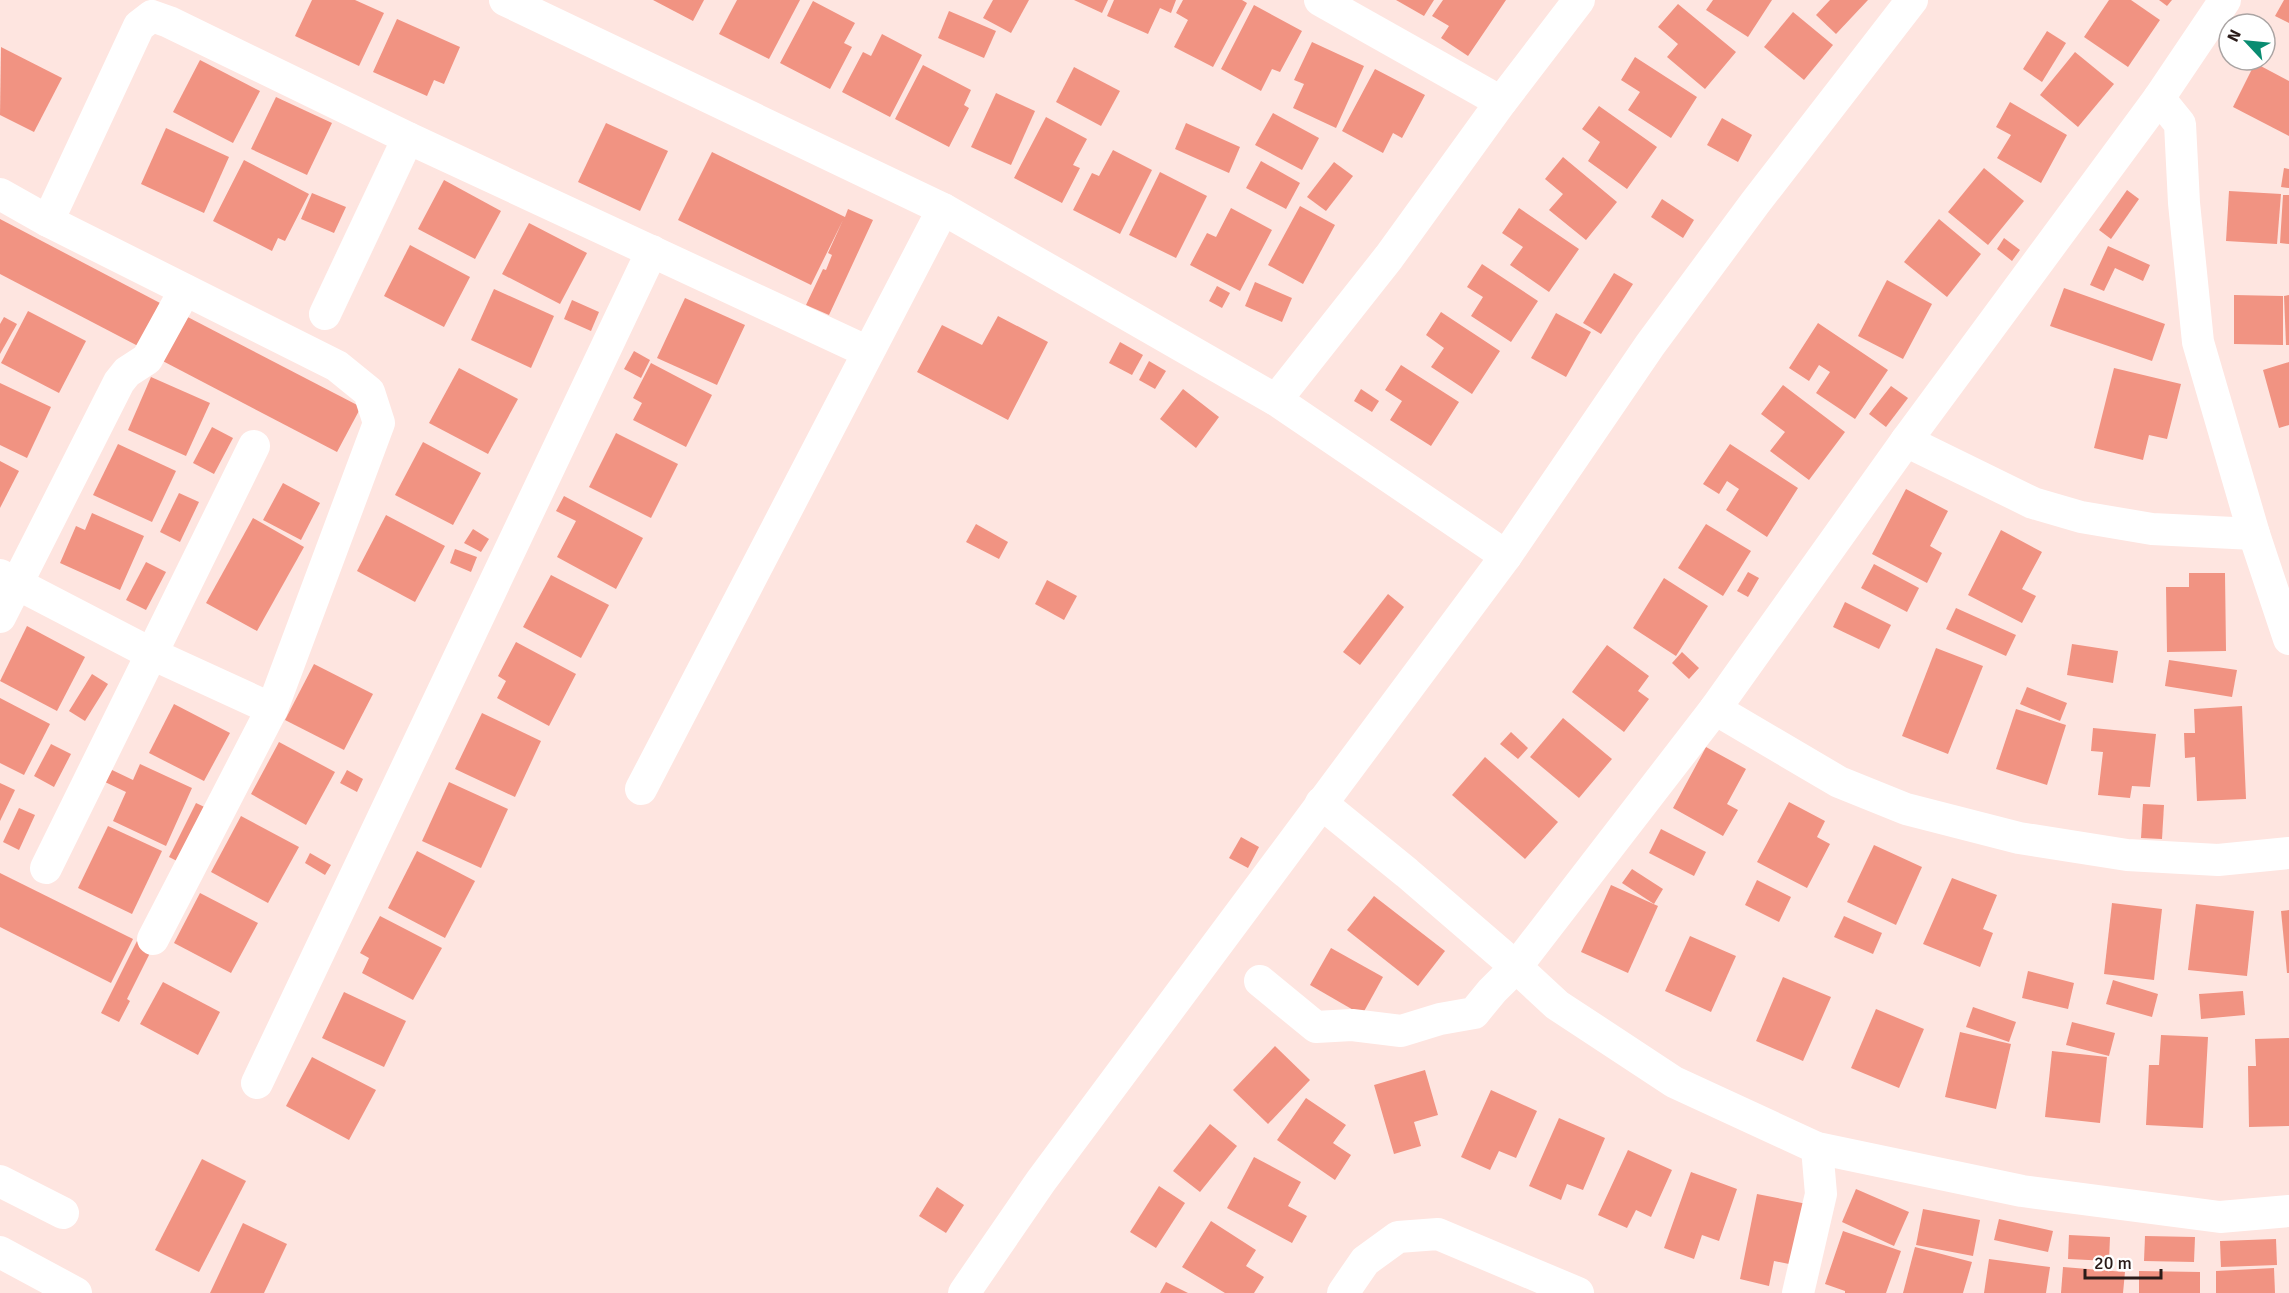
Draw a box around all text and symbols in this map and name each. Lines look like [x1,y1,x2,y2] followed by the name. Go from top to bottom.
[2217,12,2277,72] north arrow
[2223,26,2246,45] text: N
[2085,1242,2162,1280] scale bar
[2094,1252,2132,1274] text: 20 m

